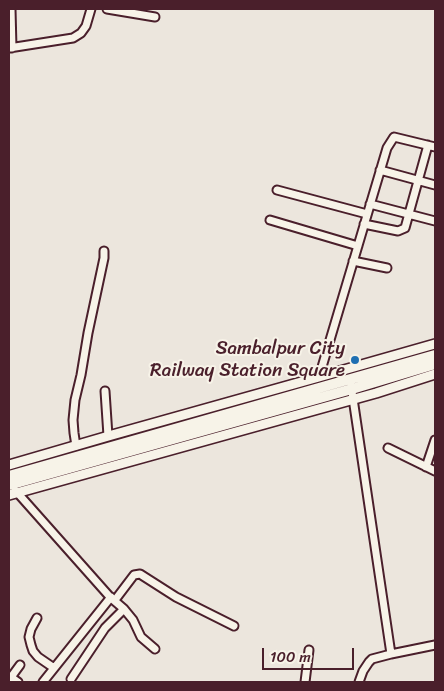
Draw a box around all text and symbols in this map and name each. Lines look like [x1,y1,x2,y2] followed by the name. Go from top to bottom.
[150,338,345,382] place label: Sambalpur City Railway Station Square
[349,354,361,366] marker: Sambalpur City Railway Station Square
[264,638,356,670] scale bar
[270,644,311,670] text: 100 m

